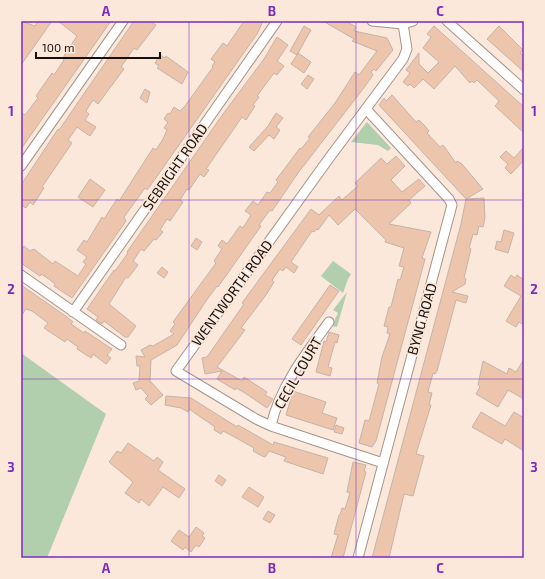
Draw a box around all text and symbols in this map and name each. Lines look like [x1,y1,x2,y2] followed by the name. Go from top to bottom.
[102,3,111,19] text: A
[268,3,276,19] text: B
[436,3,444,19] text: C
[36,34,160,60] scale bar
[42,40,74,54] text: 100 m
[8,103,14,119] text: 1
[531,103,537,119] text: 1
[138,120,211,213] street label: SEBRIGHT ROAD
[187,236,276,349] street label: WENTWORTH ROAD
[7,281,15,297] text: 2
[403,281,440,357] street label: BYNG ROAD
[530,281,538,297] text: 2
[270,334,325,412] street label: CECIL COURT
[7,459,15,475] text: 3
[530,459,538,475] text: 3
[102,560,111,576] text: A
[268,560,276,576] text: B
[436,560,444,576] text: C

